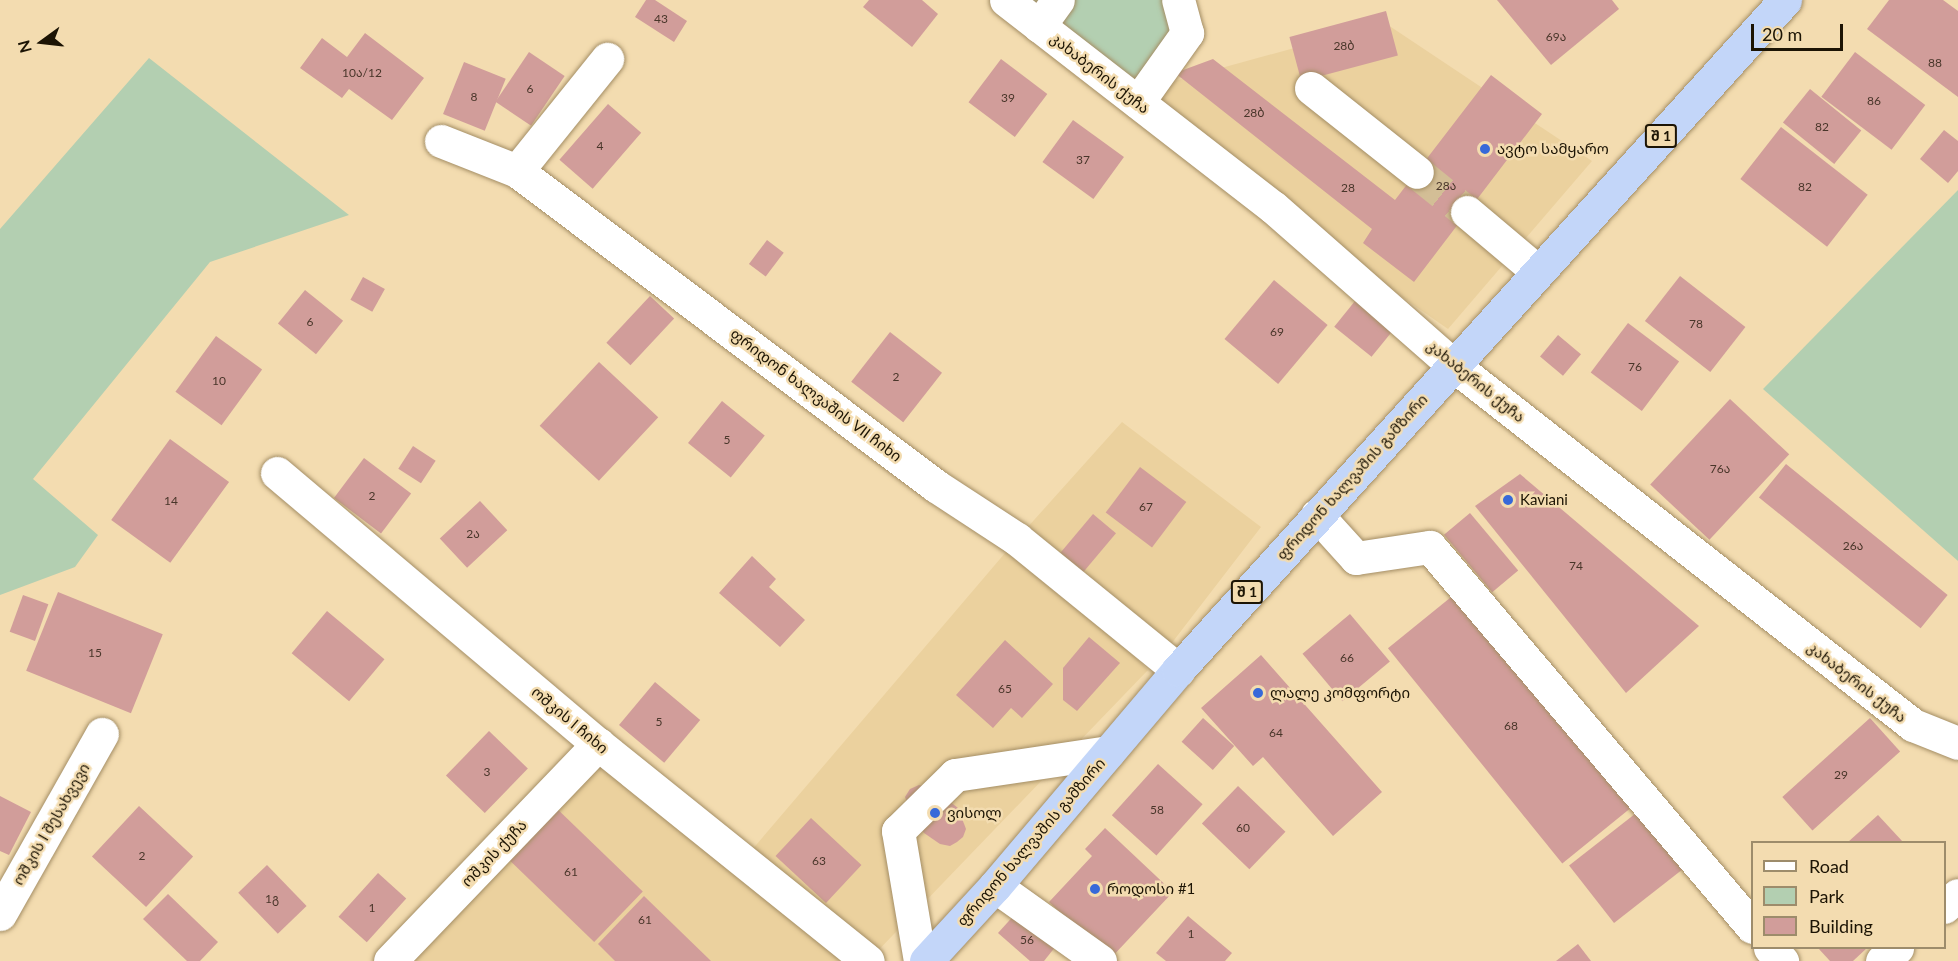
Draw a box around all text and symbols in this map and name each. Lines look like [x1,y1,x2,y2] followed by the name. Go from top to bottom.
[12,12,72,72] north arrow
[654,12,668,26] house number: 43
[1754,12,1846,50] scale bar
[1762,23,1802,45] text: 20 m
[1047,29,1153,117] street label: კახაბერის ქუჩა
[1546,30,1566,44] house number: 69ა
[13,38,35,55] text: N
[1333,39,1355,53] house number: 28ბ
[1928,56,1942,70] house number: 88
[342,66,382,80] house number: 10ა/12
[527,82,533,96] house number: 6
[471,90,477,104] house number: 8
[1001,91,1015,105] house number: 39
[1867,94,1881,108] house number: 86
[1243,106,1265,120] house number: 28ბ
[1815,120,1829,134] house number: 82
[1644,125,1678,147] road number: შ 1
[597,139,603,153] house number: 4
[1497,140,1609,158] place label: ავტო სამყარო
[1478,142,1492,156] marker: ავტო სამყარო
[1076,153,1090,167] house number: 37
[1436,179,1456,193] house number: 28ა
[1798,180,1812,194] house number: 82
[1341,181,1355,195] house number: 28
[307,315,313,329] house number: 6
[1689,317,1703,331] house number: 78
[727,325,905,465] street label: ფრიდონ ხალვაშის VII ჩიხი
[1270,325,1284,339] house number: 69
[1424,336,1528,426] street label: კახაბერის ქუჩა
[1628,360,1642,374] house number: 76
[893,370,899,384] house number: 2
[212,374,226,388] house number: 10
[1273,390,1431,564] street label: ფრიდონ ხალვაშის გამზირი
[724,433,730,447] house number: 5
[1710,462,1730,476] house number: 76ა
[369,489,375,503] house number: 2
[1520,491,1568,509] place label: Kaviani
[1501,493,1515,507] marker: Kaviani
[164,494,178,508] house number: 14
[1139,500,1153,514] house number: 67
[466,527,480,541] house number: 2ა
[1843,539,1863,553] house number: 26ა
[1569,559,1583,573] house number: 74
[1230,581,1264,603] road number: შ 1
[1804,638,1910,726] street label: კახაბერის ქუჩა
[88,646,102,660] house number: 15
[1340,651,1354,665] house number: 66
[998,682,1012,696] house number: 65
[528,683,612,757] street label: ოშკის I ჩიხი
[1270,684,1410,702] place label: ლალე კომფორტი
[1251,686,1265,700] marker: ლალე კომფორტი
[656,715,662,729] house number: 5
[1504,719,1518,733] house number: 68
[1269,726,1283,740] house number: 64
[953,754,1109,930] street label: ფრიდონ ხალვაშის გამზირი
[9,760,93,888] street label: ოშკის I შესახვევი
[484,765,490,779] house number: 3
[1834,768,1848,782] house number: 29
[1150,803,1164,817] house number: 58
[947,804,1002,822] place label: ვისოლ
[928,806,942,820] marker: ვისოლ
[458,816,530,890] street label: ოშკის ქუჩა
[1236,821,1250,835] house number: 60
[1751,841,1946,949] legend
[139,849,145,863] house number: 2
[812,854,826,868] house number: 63
[1809,855,1849,877] text: Road
[564,865,578,879] house number: 61
[1107,880,1195,898] place label: როდოსი #1
[1088,882,1102,896] marker: როდოსი #1
[1809,885,1844,907] text: Park
[265,892,279,906] house number: 1გ
[369,901,375,915] house number: 1
[638,913,652,927] house number: 61
[1809,915,1873,937] text: Building
[1188,927,1194,941] house number: 1
[1020,933,1034,947] house number: 56

